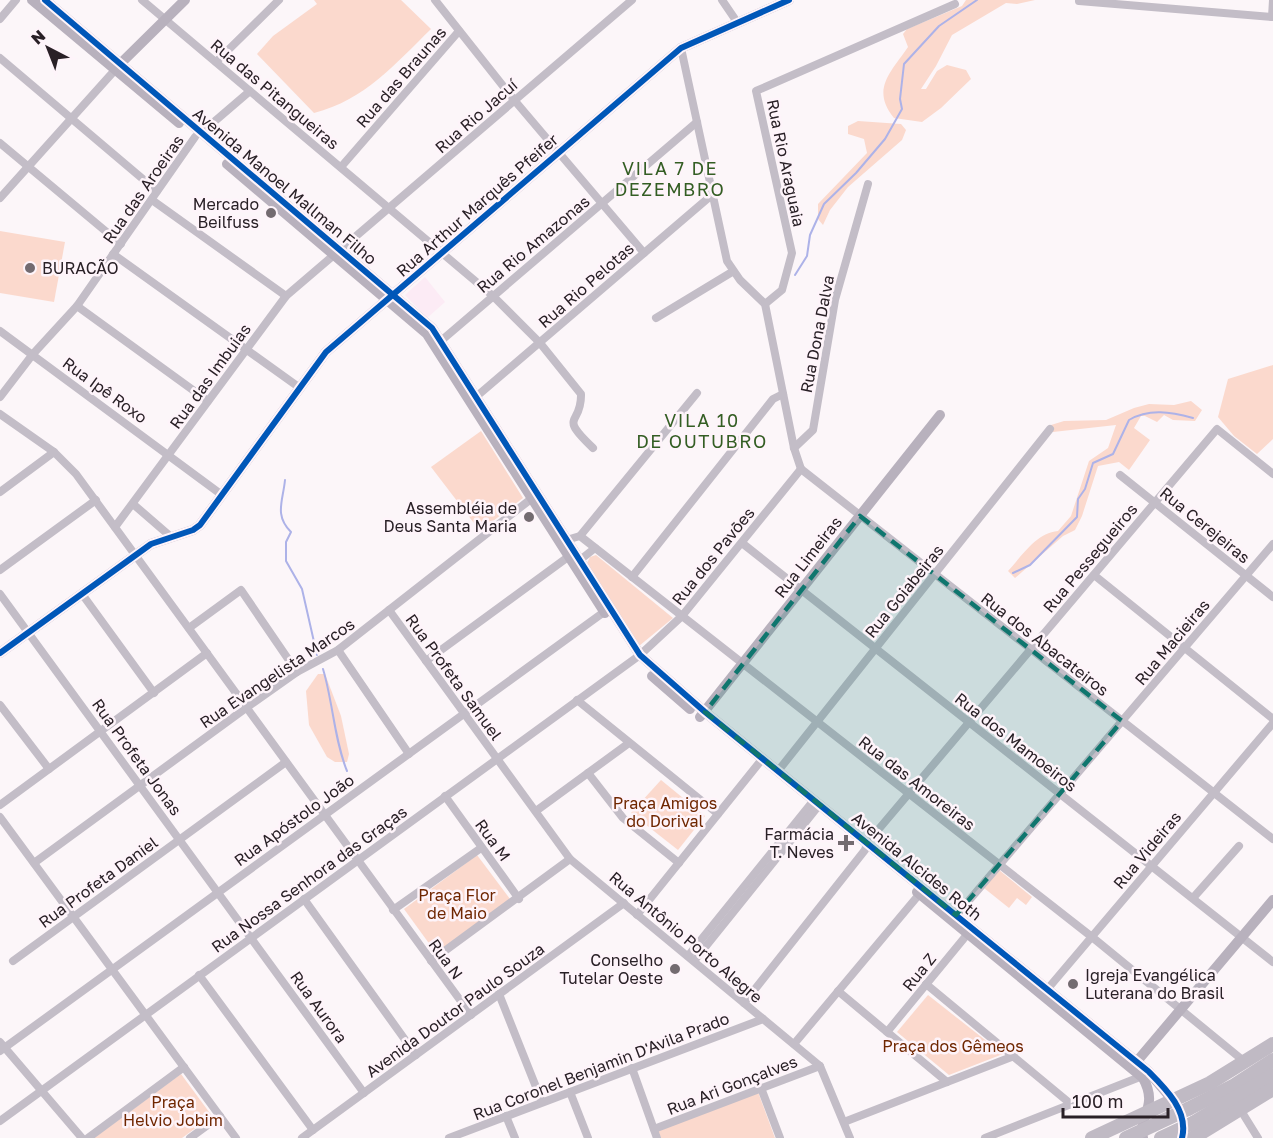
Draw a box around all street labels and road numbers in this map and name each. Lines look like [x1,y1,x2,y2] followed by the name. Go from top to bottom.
[352,22,450,132] street label: Rua das Braunas
[207,34,343,154] street label: Rua das Pitangueiras
[431,74,523,157] street label: Rua Rio Jacuí
[763,97,809,229] street label: Rua Rio Araguaia
[189,103,381,269] street label: Avenida Manoel Mallman Filho
[392,129,562,281] street label: Rua Arthur Marquês Pfeifer
[98,131,188,247] street label: Rua das Aroeiras
[473,191,593,297] street label: Rua Rio Amazonas
[534,238,638,332] street label: Rua Rio Pelotas
[796,273,838,395] street label: Rua Dona Dalva
[165,319,255,433] street label: Rua das Imbuias
[59,353,151,427] street label: Rua Ipê Roxo
[1156,483,1254,567] street label: Rua Cerejeiras
[1039,499,1141,617] street label: Rua Pessegueiros
[667,503,759,609] street label: Rua dos Pavões
[770,512,846,602] street label: Rua Limeiras
[860,540,948,642] street label: Rua Goiabeiras
[977,588,1113,700] street label: Rua dos Abacateiros
[1130,595,1214,689] street label: Rua Macieiras
[401,610,507,744] street label: Rua Profeta Samuel
[196,614,358,732] street label: Rua Evangelista Marcos
[951,688,1081,796] street label: Rua dos Mamoeiros
[88,695,186,819] street label: Rua Profeta Jonas
[855,731,979,835] street label: Rua das Amoreiras
[230,770,358,870] street label: Rua Apóstolo João
[207,801,411,957] street label: Rua Nossa Senhora das Graças
[848,807,986,925] street label: Avenida Alcides Roth
[1109,807,1185,893] street label: Rua Videiras
[471,815,515,865] street label: Rua M
[34,832,162,932] street label: Rua Profeta Daniel
[605,867,767,1007] street label: Rua Antônio Porto Alegre
[425,935,467,983] street label: Rua N
[362,939,548,1081] street label: Avenida Doutor Paulo Souza
[898,949,940,995] street label: Rua Z
[286,967,352,1047] street label: Rua Aurora
[470,1008,732,1124] street label: Rua Coronel Benjamin D'Avila Prado
[664,1051,800,1119] street label: Rua Ari Gonçalves

